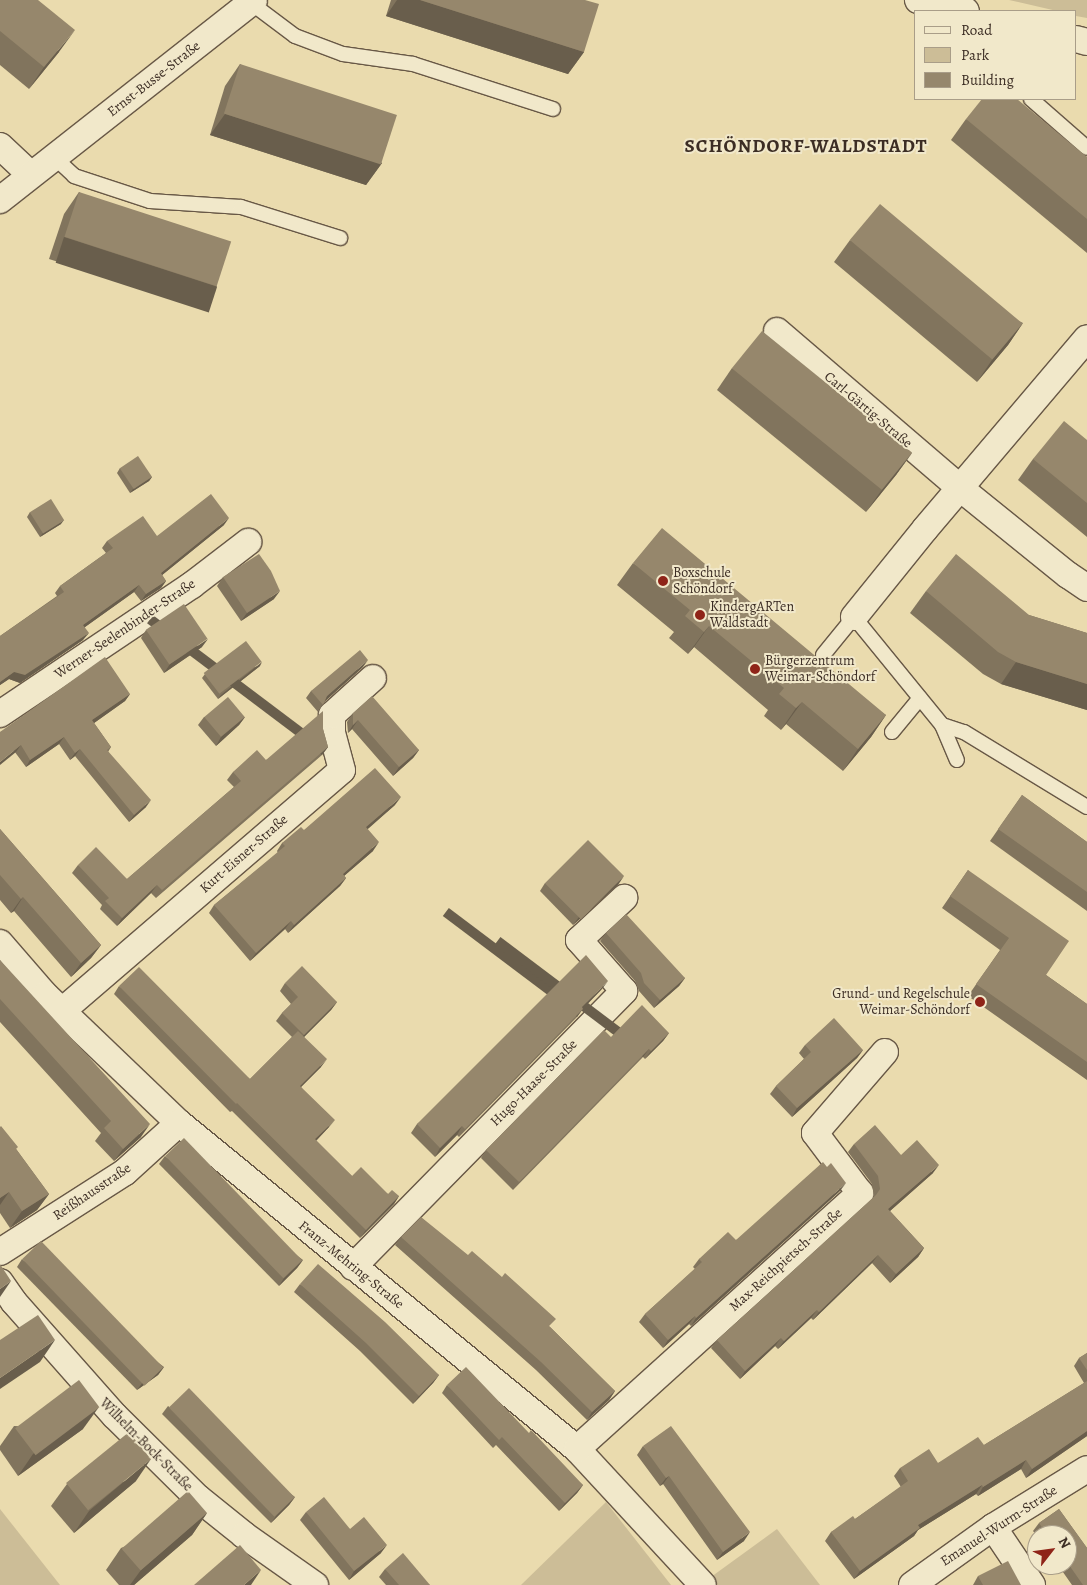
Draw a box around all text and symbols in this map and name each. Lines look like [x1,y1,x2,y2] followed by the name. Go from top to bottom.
[914,10,1077,100] legend
[961,20,992,40] text: Road
[104,38,204,120] street label: Ernst-Busse-Straße
[961,45,989,65] text: Park
[961,70,1014,90] text: Building
[682,136,930,158] district label: SCHÖNDORF-WALDSTADT
[821,368,915,452] street label: Carl-Gärtig-Straße
[673,565,733,598] place label: Boxschule Schöndorf
[657,575,669,587] marker: Boxschule Schöndorf
[51,576,199,682] street label: Werner-Seelenbinder-Straße
[710,599,794,632] place label: KindergARTen Waldstadt
[694,609,706,621] marker: KindergARTen Waldstadt
[765,653,875,686] place label: Bürgerzentrum Weimar-Schöndorf
[749,663,761,675] marker: Bürgerzentrum Weimar-Schöndorf
[197,811,291,897] street label: Kurt-Eisner-Straße
[832,986,970,1019] place label: Grund- und Regelschule Weimar-Schöndorf
[974,996,986,1008] marker: Grund- und Regelschule Weimar-Schöndorf
[487,1036,581,1130] street label: Hugo-Haase-Straße
[50,1160,134,1224] street label: Reißhausstraße
[726,1205,846,1315] street label: Max-Reichpietsch-Straße
[295,1217,407,1313] street label: Franz-Mehring-Straße
[96,1395,196,1495] street label: Wilhelm-Bock-Straße
[937,1482,1061,1570] street label: Emanuel-Wurm-Straße
[1027,1525,1077,1575] north arrow
[1054,1534,1075,1552] text: N

